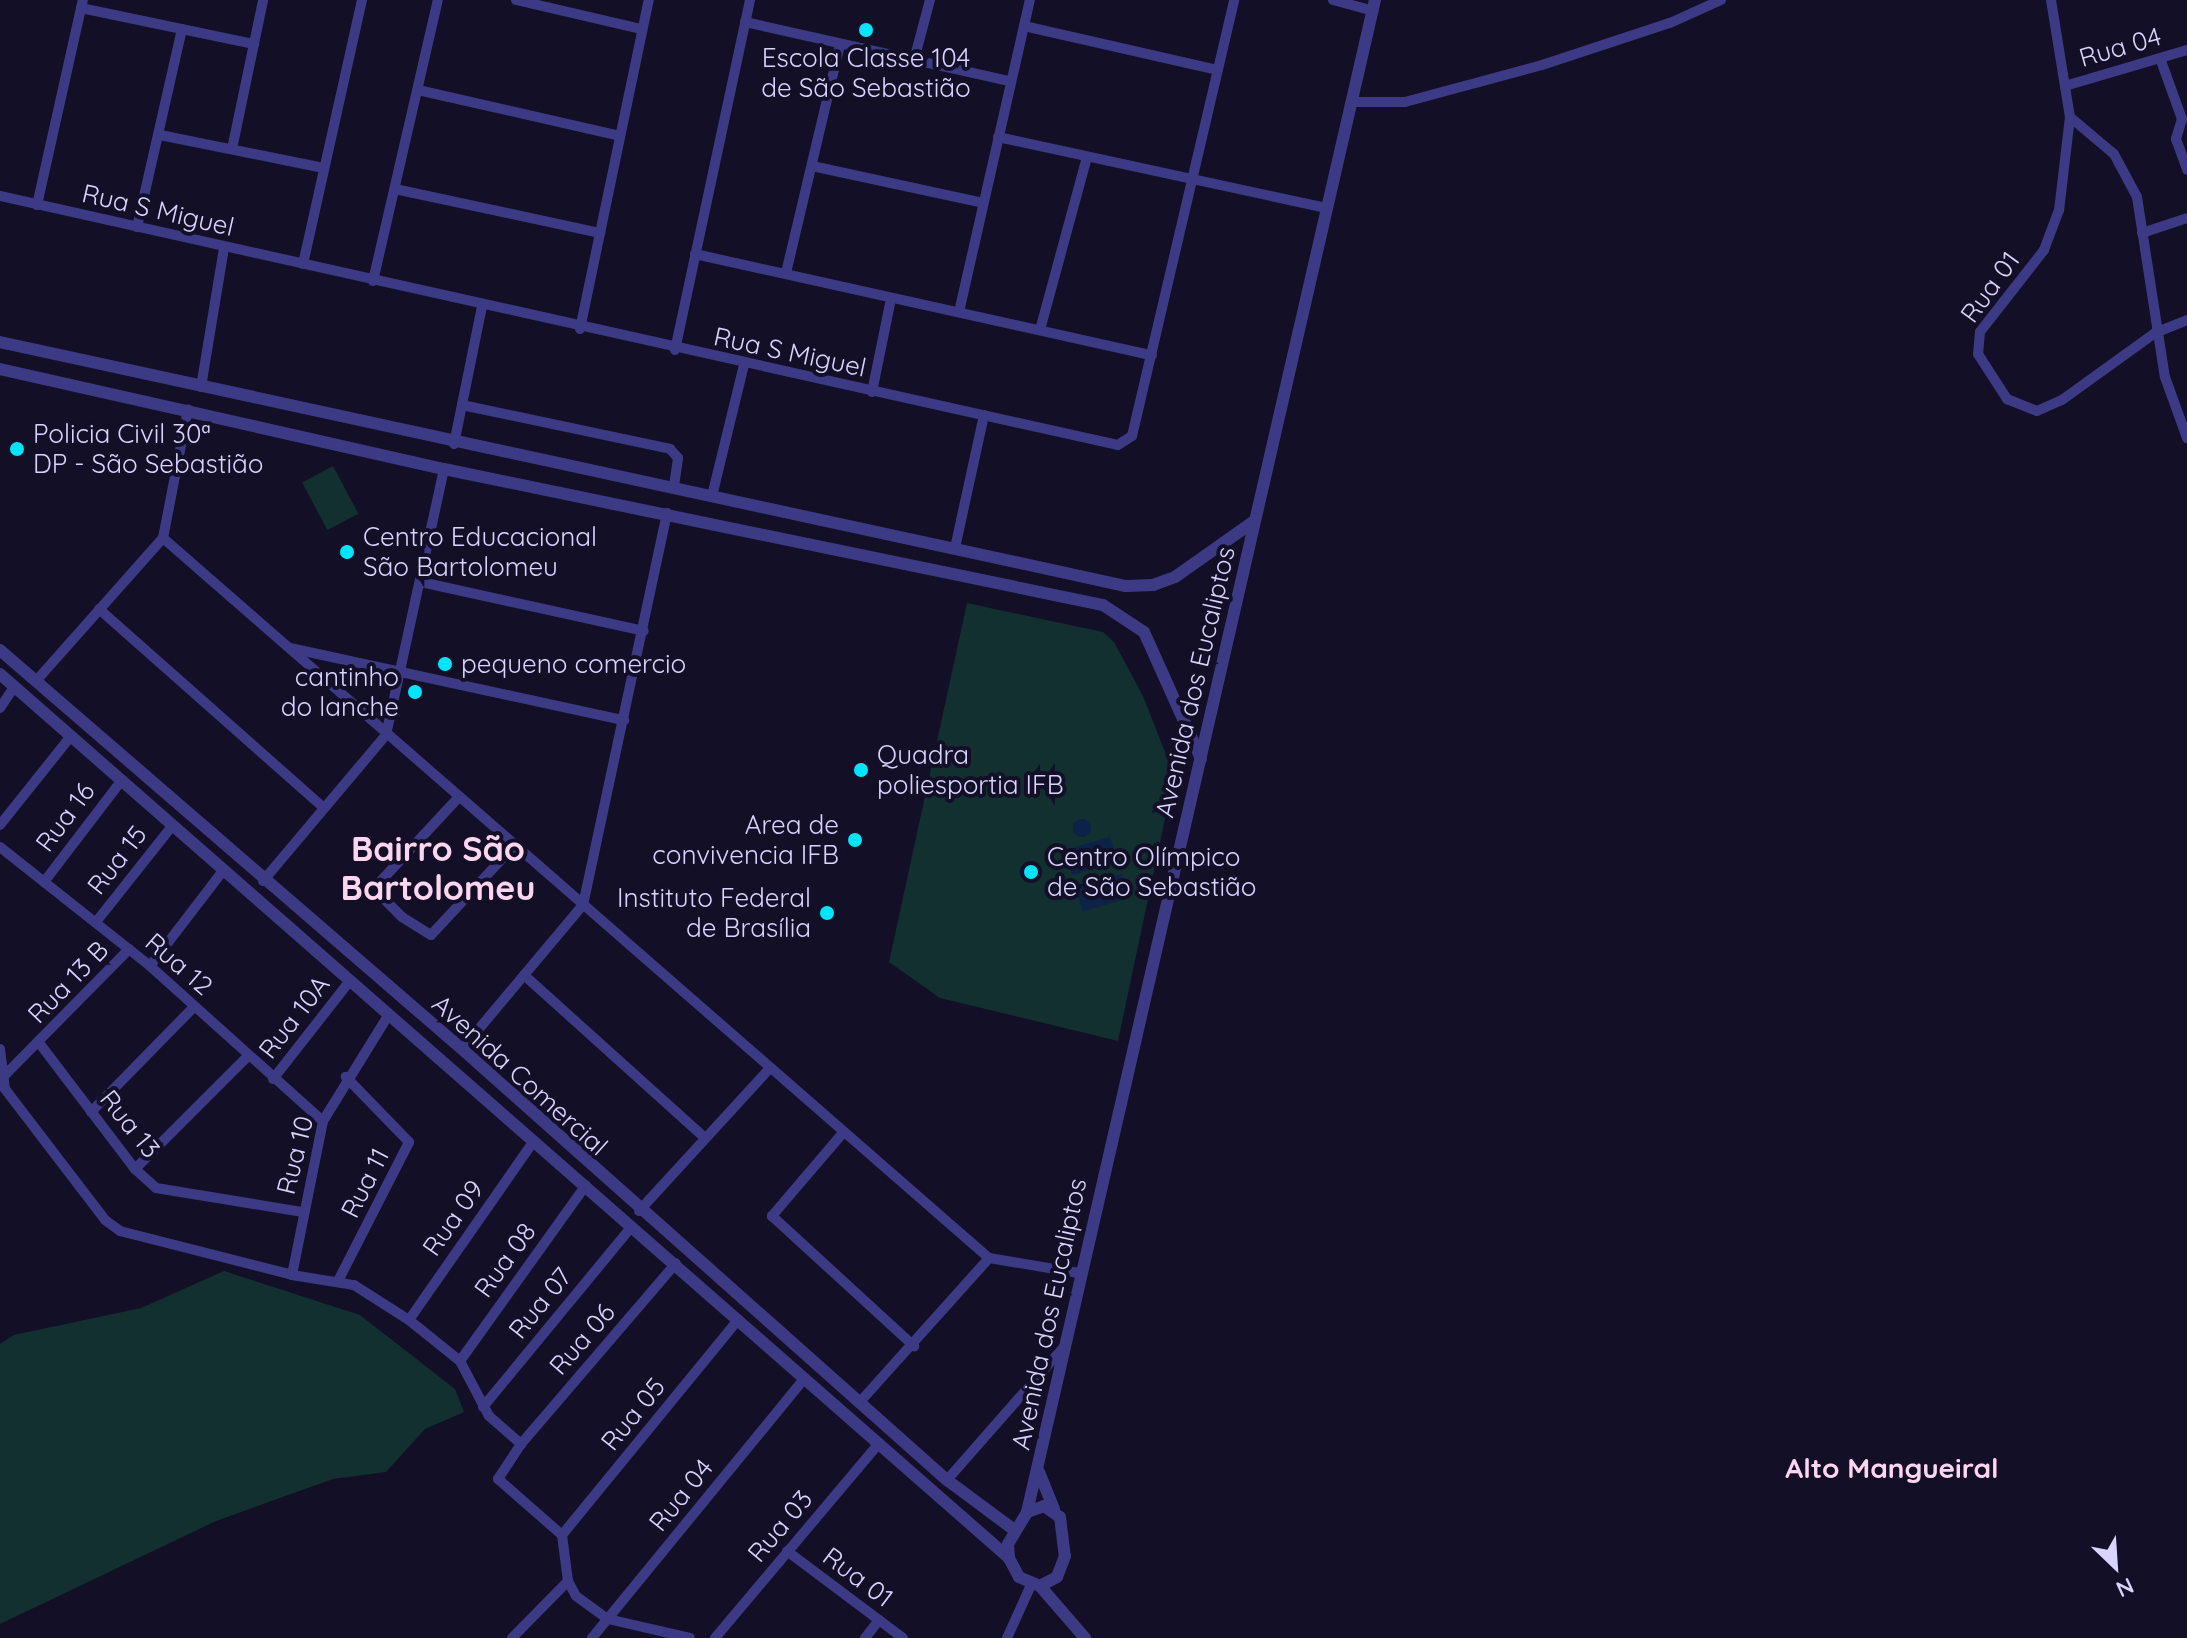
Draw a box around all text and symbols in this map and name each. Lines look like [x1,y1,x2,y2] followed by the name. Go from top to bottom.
[2075,20,2165,74] street label: Rua 04
[857,21,875,39] marker: Escola Classe 104 de São Sebastião
[761,42,971,104] place label: Escola Classe 104 de São Sebastião
[79,177,237,243] street label: Rua S Miguel
[1954,246,2026,328] street label: Rua 01
[711,321,869,383] street label: Rua S Miguel
[33,418,264,480] place label: Policia Civil 30ª DP - São Sebastião
[8,440,26,458] marker: Policia Civil 30ª DP - São Sebastião
[363,521,597,582] place label: Centro Educacional São Bartolomeu
[338,543,356,561] marker: Centro Educacional São Bartolomeu
[1149,544,1241,820] street label: Avenida dos Eucaliptos
[461,648,686,680] place label: pequeno comercio
[436,655,454,673] marker: pequeno comercio
[281,661,399,722] place label: cantinho do lanche
[406,683,424,701] marker: cantinho do lanche
[877,739,1064,800] place label: Quadra poliesportia IFB
[852,761,870,779] marker: Quadra poliesportia IFB
[29,776,101,858] street label: Rua 16
[652,809,839,870] place label: Area de convivencia IFB
[81,819,153,901] street label: Rua 15
[341,828,535,908] district label: Bairro São Bartolomeu
[846,831,864,849] marker: Area de convivencia IFB
[1047,841,1257,902] place label: Centro Olímpico de São Sebastião
[1022,863,1040,881] marker: Centro Olímpico de São Sebastião
[617,882,811,944] place label: Instituto Federal de Brasília
[818,904,836,922] marker: Instituto Federal de Brasília
[139,926,219,1002] street label: Rua 12
[21,934,115,1030] street label: Rua 13 B
[252,969,336,1065] street label: Rua 10A
[426,988,614,1162] street label: Avenida Comercial
[93,1084,167,1164] street label: Rua 13
[270,1112,320,1198] street label: Rua 10
[334,1143,396,1223] street label: Rua 11
[416,1174,490,1262] street label: Rua 09
[1005,1175,1093,1453] street label: Avenida dos Eucaliptos
[468,1217,542,1303] street label: Rua 08
[502,1261,578,1345] street label: Rua 07
[543,1297,621,1381] street label: Rua 06
[594,1371,672,1457] street label: Rua 05
[1785,1451,1999,1485] district label: Alto Mangueiral
[642,1453,720,1537] street label: Rua 04
[741,1484,819,1568] street label: Rua 03
[2075,1526,2155,1606] north arrow
[817,1540,899,1614] street label: Rua 01
[2112,1572,2138,1604] text: N

